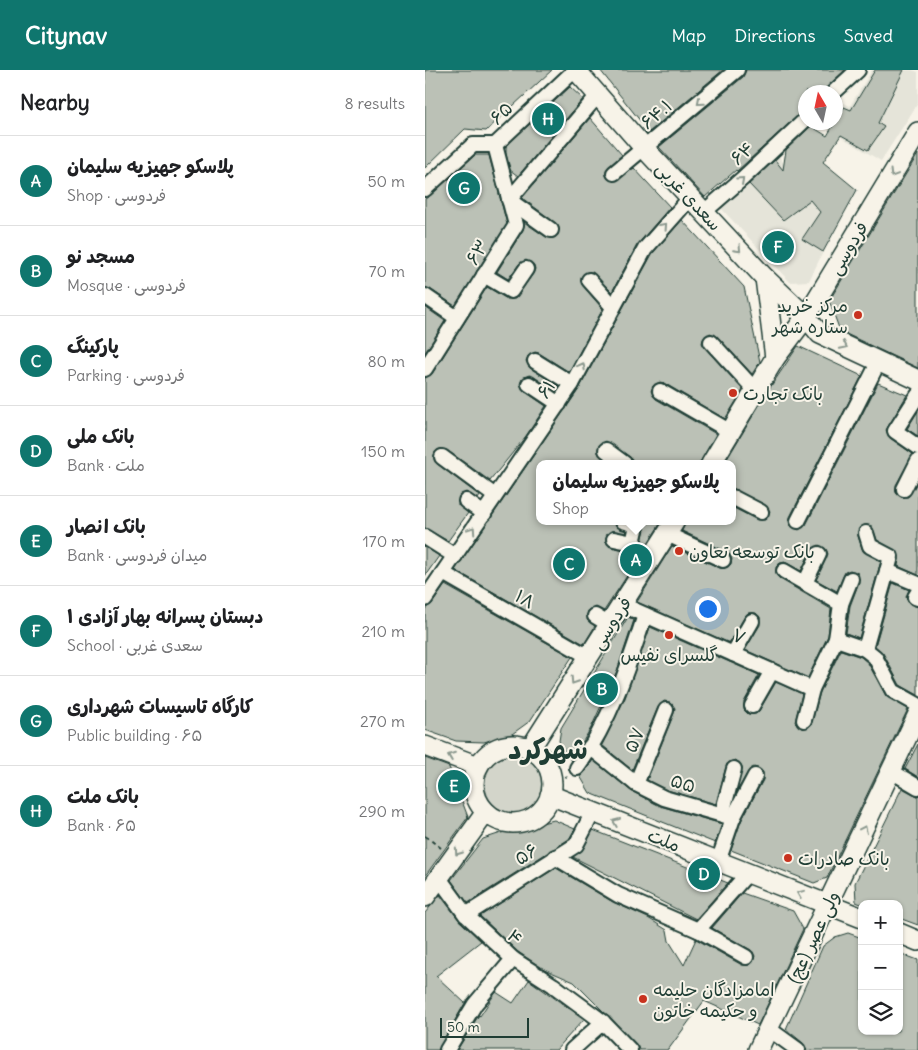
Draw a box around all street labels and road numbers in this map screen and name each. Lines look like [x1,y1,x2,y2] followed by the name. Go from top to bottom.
[635,94,677,134] street label: ۶۴.۱
[485,97,517,129] street label: ۶۵
[725,136,759,170] street label: ۶۴
[651,157,727,235] street label: سعدی غربی
[823,217,873,279] street label: فردوسی
[460,235,494,269] street label: ۶۳
[532,375,560,403] street label: ۶۱
[511,584,539,614] street label: ۱۸
[585,592,637,654] street label: فردوسی
[729,623,749,649] street label: ۷
[619,724,649,756] street label: ۵۷
[668,768,698,798] street label: ۵۵
[644,823,684,857] street label: ملت
[510,838,542,870] street label: ۵۶
[782,887,845,987] street label: ولی عصر (عج)
[502,924,528,950] street label: ۴

